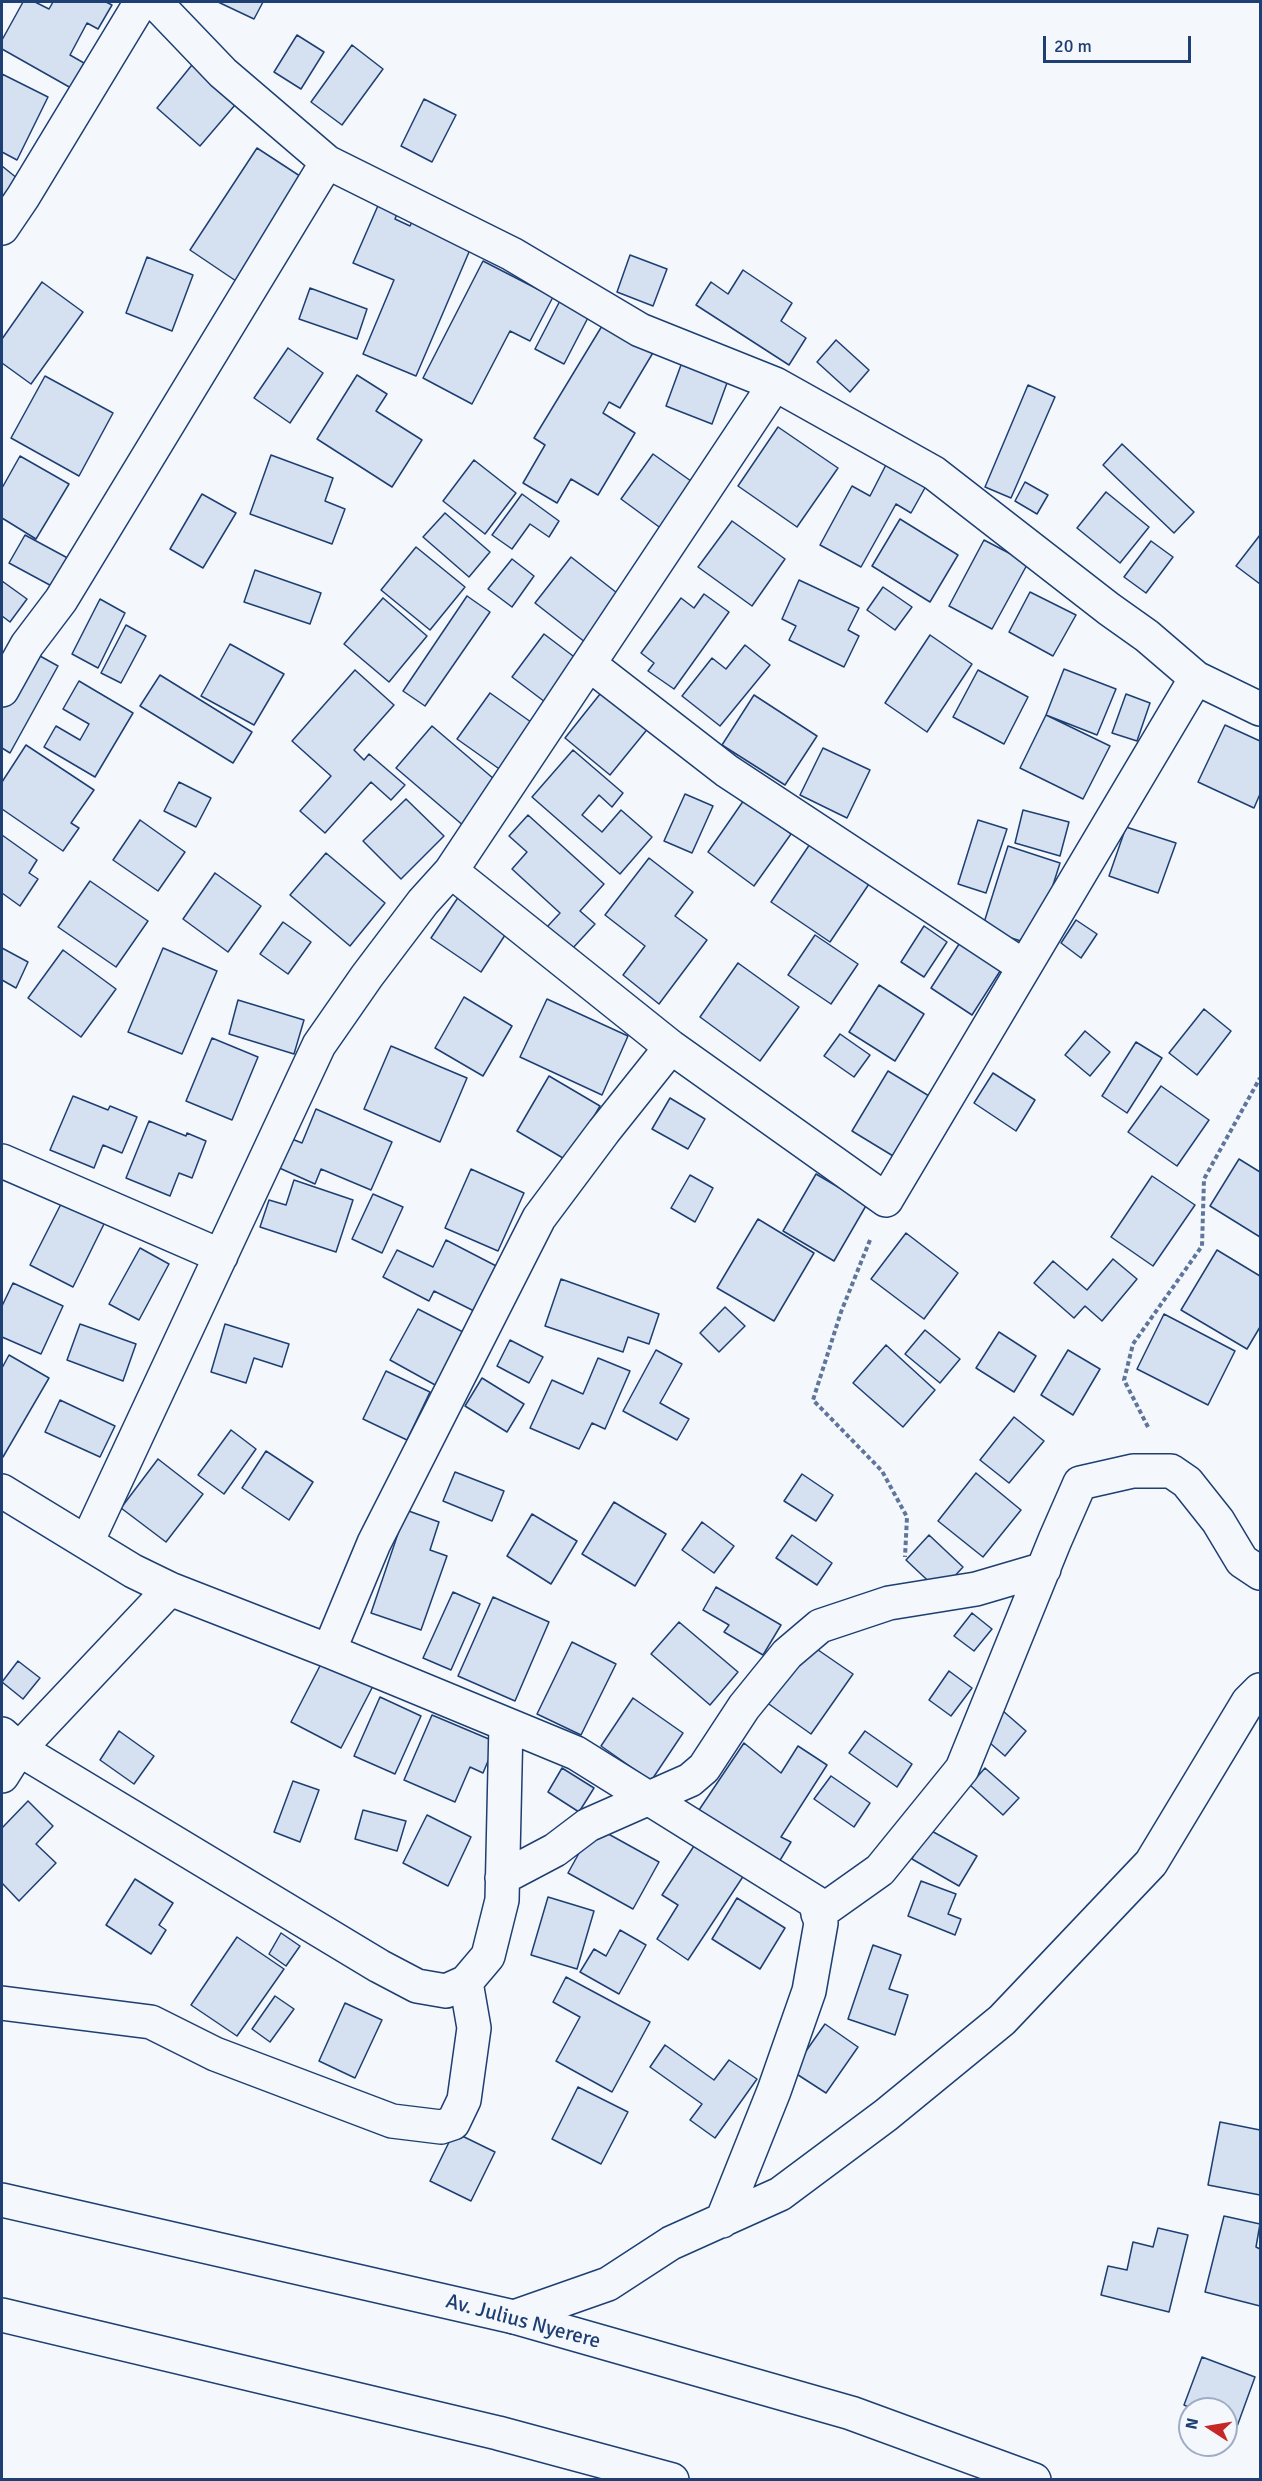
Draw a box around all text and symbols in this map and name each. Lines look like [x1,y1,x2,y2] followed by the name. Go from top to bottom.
[1046,24,1194,62] scale bar
[1054,35,1092,57] text: 20 m
[443,2289,603,2355] street label: Av. Julius Nyerere
[1178,2397,1238,2457] north arrow
[1181,2416,1203,2431] text: N

